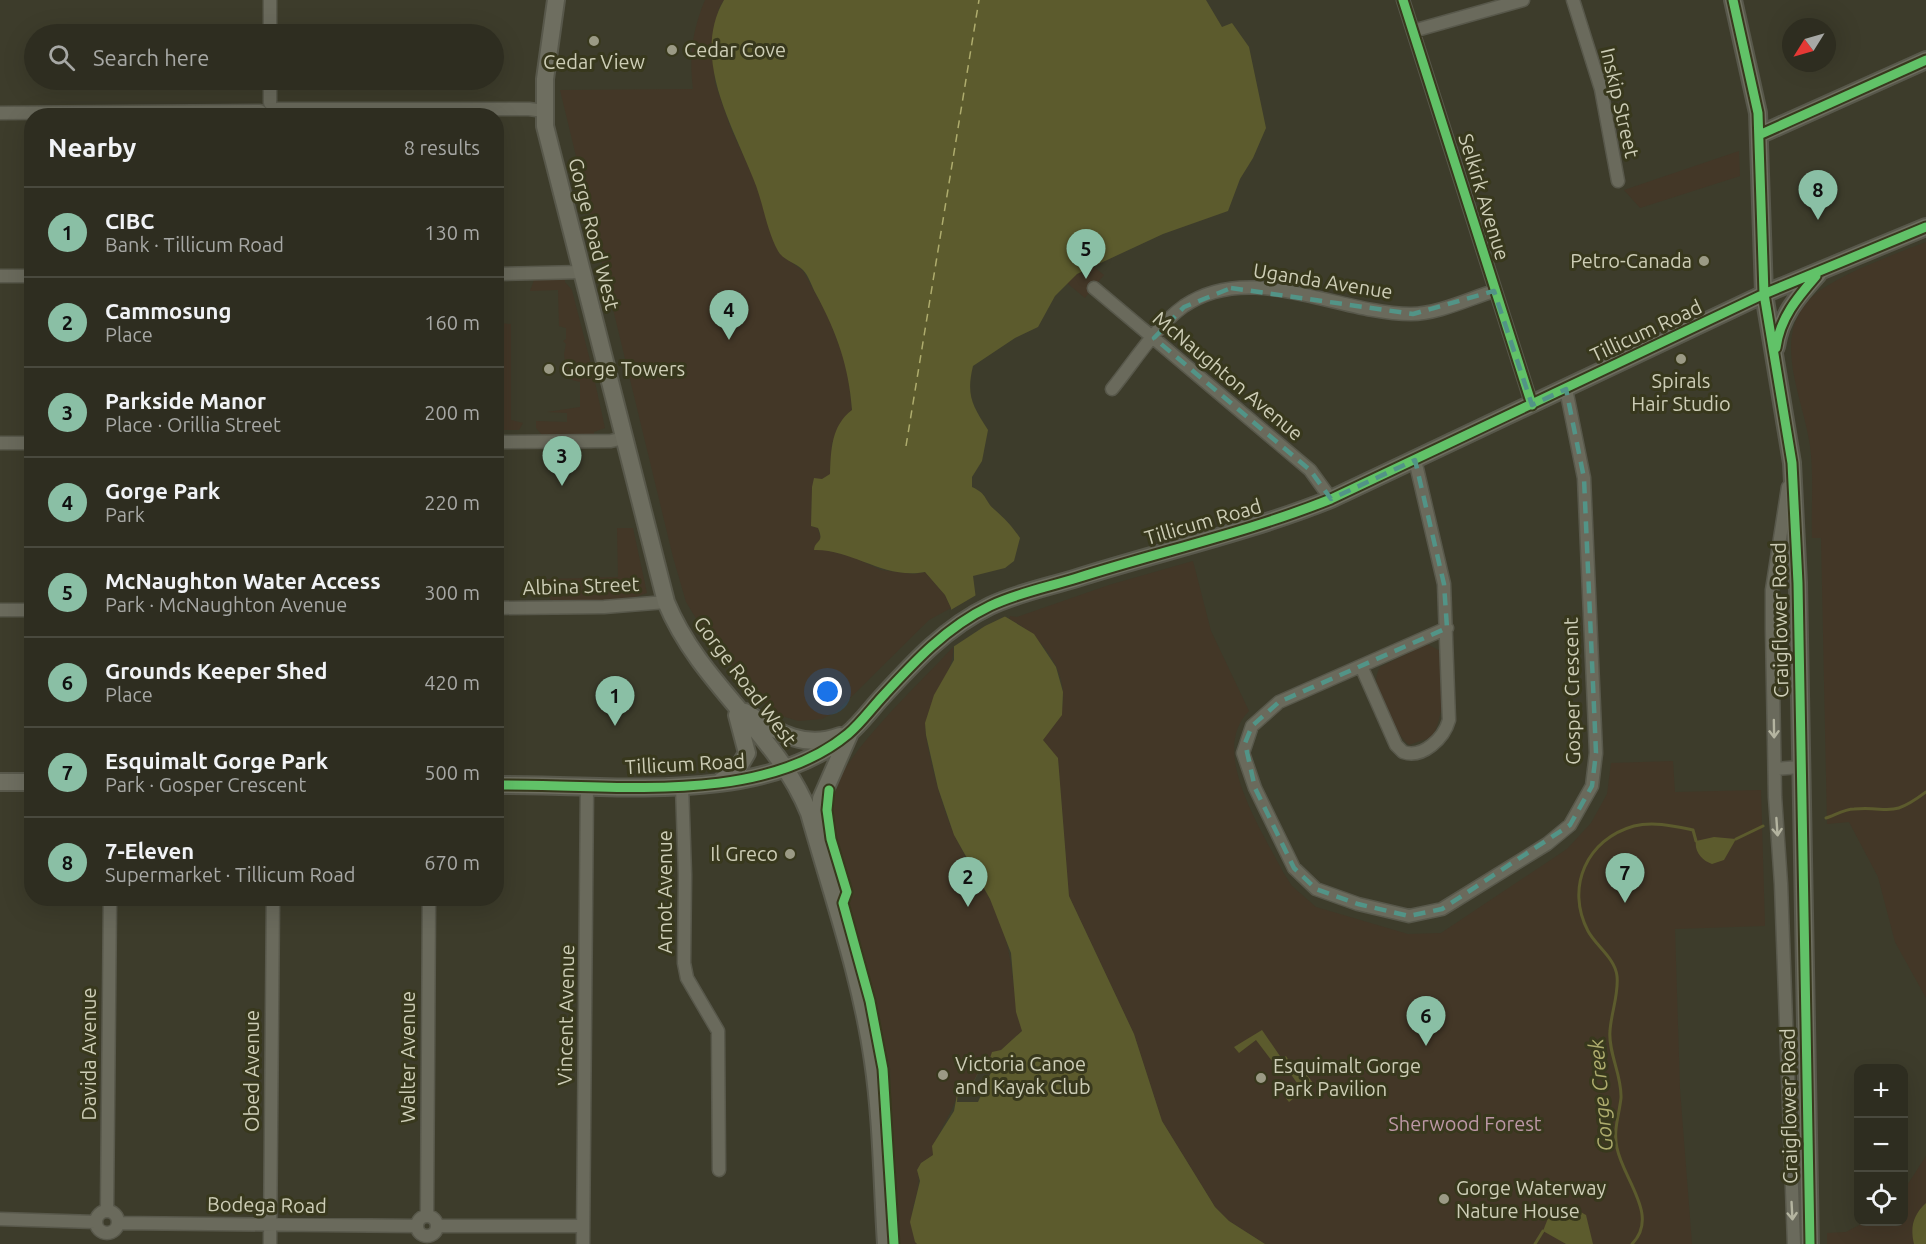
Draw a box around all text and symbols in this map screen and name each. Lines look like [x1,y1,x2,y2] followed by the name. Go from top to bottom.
[1782,18,1836,72] north arrow
[24,24,504,90] search box
[587,34,601,48] marker: Cedar View
[684,38,786,61] place label: Cedar Cove
[45,41,78,74] icon: search
[665,43,679,57] marker: Cedar Cove
[93,45,209,70] text: Search here
[1597,46,1644,160] street label: Inskip Street
[543,50,646,73] place label: Cedar View
[1454,131,1515,263] street label: Selkirk Avenue
[48,133,136,162] text: Nearby
[404,136,480,159] text: 8 results
[564,155,625,313] street label: Gorge Road West
[1798,170,1838,220] pin: 8
[105,208,154,233] text: CIBC
[62,221,73,244] text: 1
[424,221,480,244] text: 130 m
[1066,230,1106,279] pin: 5
[105,233,284,256] text: Bank · Tillicum Road
[1570,249,1692,272] place label: Petro-Canada
[1697,254,1711,268] marker: Petro-Canada
[1252,258,1394,303] street label: Uganda Avenue
[710,290,748,340] pin: 4
[1586,295,1705,366] street label: Tillicum Road
[105,298,231,323] text: Cammosung
[1149,306,1308,445] street label: McNaughton Avenue
[62,311,73,334] text: 2
[424,311,480,334] text: 160 m
[105,323,153,346] text: Place
[1674,352,1688,366] marker: Spirals Hair Studio
[561,357,685,380] place label: Gorge Towers
[542,362,556,376] marker: Gorge Towers
[1631,369,1731,415] place label: Spirals Hair Studio
[105,388,266,413] text: Parkside Manor
[62,401,73,424] text: 3
[424,401,480,424] text: 200 m
[105,413,281,436] text: Place · Orillia Street
[542,436,582,486] pin: 3
[105,478,220,503] text: Gorge Park
[62,491,73,514] text: 4
[424,491,480,514] text: 220 m
[1142,494,1264,549] street label: Tillicum Road
[105,503,145,526] text: Park
[1767,542,1792,698] street label: Craigflower Road
[105,568,381,593] text: McNaughton Water Access
[522,572,640,599] street label: Albina Street
[62,581,73,604] text: 5
[424,581,480,604] text: 300 m
[105,593,347,616] text: Park · McNaughton Avenue
[689,611,802,750] street label: Gorge Road West
[1559,617,1584,765] street label: Gosper Crescent
[105,658,327,683] text: Grounds Keeper Shed
[62,671,73,694] text: 6
[424,671,480,694] text: 420 m
[596,676,634,726] pin: 1
[813,677,842,706] your location
[105,683,153,706] text: Place
[1768,719,1780,739] one-way arrow
[105,748,328,773] text: Esquimalt Gorge Park
[624,749,746,778] street label: Tillicum Road
[62,761,73,784] text: 7
[424,761,480,784] text: 500 m
[105,773,306,796] text: Park · Gosper Crescent
[1772,817,1783,837] one-way arrow
[653,830,676,954] street label: Arnot Avenue
[105,838,194,863] text: 7-Eleven
[710,842,778,865] place label: Il Greco
[783,847,797,861] marker: Il Greco
[62,851,73,874] text: 8
[424,851,480,874] text: 670 m
[1606,854,1644,903] pin: 7
[948,858,988,907] pin: 2
[105,863,356,886] text: Supermarket · Tillicum Road
[553,944,578,1086] street label: Vincent Avenue
[77,988,100,1120] street label: Davida Avenue
[396,991,419,1123] street label: Walter Avenue
[1406,996,1446,1046] pin: 6
[240,1010,263,1132] street label: Obed Avenue
[1776,1028,1801,1184] street label: Craigflower Road
[1583,1038,1617,1152] water label: Gorge Creek
[955,1052,1091,1098] place label: Victoria Canoe and Kayak Club
[1273,1054,1421,1100] place label: Esquimalt Gorge Park Pavilion
[1854,1064,1908,1226] map controls
[1854,1064,1908,1118] button: +
[936,1068,950,1082] marker: Victoria Canoe and Kayak Club
[1254,1071,1268,1085] marker: Esquimalt Gorge Park Pavilion
[1388,1112,1542,1135] park label: Sherwood Forest
[1854,1118,1908,1172] button: −
[1854,1172,1908,1226] button: locate
[1456,1176,1607,1222] place label: Gorge Waterway Nature House
[207,1192,327,1217] street label: Bodega Road
[1437,1192,1451,1206] marker: Gorge Waterway Nature House
[1787,1200,1798,1220] one-way arrow

